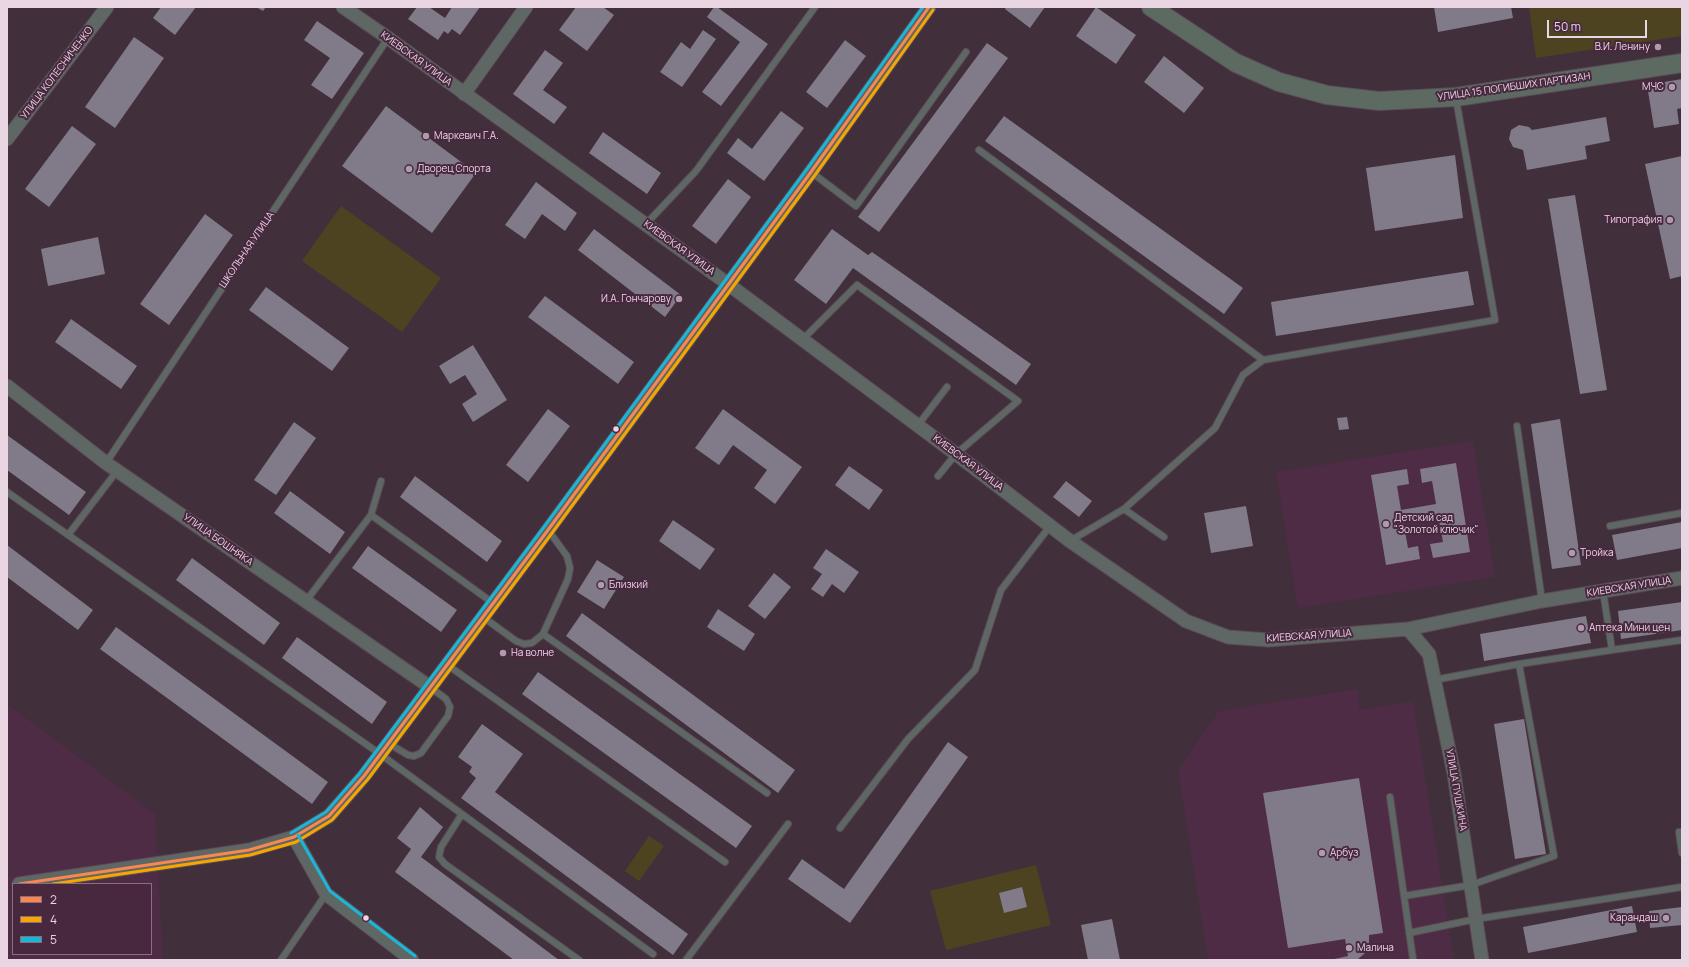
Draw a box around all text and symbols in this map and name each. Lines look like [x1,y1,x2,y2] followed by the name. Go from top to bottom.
[1549,12,1649,38] scale bar
[1554,18,1581,35] text: 50 m
[18,24,96,122] street label: УЛИЦА КОЛЕСНИЧЕНКО
[378,29,454,89] street label: КИЕВСКАЯ УЛИЦА
[1595,41,1650,53] place label: В.И. Ленину
[1653,42,1663,52] marker: В.И. Ленину
[1437,70,1591,104] street label: УЛИЦА 15 ПОГИБШИХ ПАРТИЗАН
[1642,81,1664,93] place label: МЧС
[1667,82,1677,92] marker: МЧС
[434,130,499,142] place label: Маркевич Г.А.
[421,131,431,141] marker: Маркевич Г.А.
[417,163,491,175] place label: Дворец Спорта
[404,164,414,174] marker: Дворец Спорта
[217,210,277,290] street label: ШКОЛЬНАЯ УЛИЦА
[1604,214,1662,226] place label: Типография
[1665,215,1675,225] marker: Типография
[641,218,717,278] street label: КИЕВСКАЯ УЛИЦА
[601,293,671,305] place label: И.А. Гончарову
[674,294,684,304] marker: И.А. Гончарову
[611,424,621,434] unlabelled marker
[930,433,1006,493] street label: КИЕВСКАЯ УЛИЦА
[181,511,255,569] street label: УЛИЦА БОШНЯКА
[1394,512,1478,536] place label: Детский сад "Золотой ключик"
[1381,519,1391,529] marker: Детский сад "Золотой ключик"
[1580,547,1614,559] place label: Тройка
[1567,548,1577,558] marker: Тройка
[1586,574,1672,600] street label: КИЕВСКАЯ УЛИЦА
[609,579,648,591] place label: Близкий
[596,580,606,590] marker: Близкий
[1589,622,1670,634] place label: Aптека Mини цен
[1576,623,1586,633] marker: Aптека Mини цен
[1266,627,1352,645] street label: КИЕВСКАЯ УЛИЦА
[511,647,554,659] place label: На волне
[498,648,508,658] marker: На волне
[1443,748,1469,832] street label: УЛИЦА ПУШКИНА
[1330,847,1358,859] place label: Арбуз
[1317,848,1327,858] marker: Арбуз
[12,883,152,955] legend
[50,891,57,908] text: 2
[50,911,57,928] text: 4
[1610,912,1658,924] place label: Карандаш
[361,913,371,923] unlabelled marker
[1661,913,1671,923] marker: Карандаш
[50,931,57,948] text: 5
[1357,942,1394,954] place label: Малина
[1344,943,1354,953] marker: Малина

